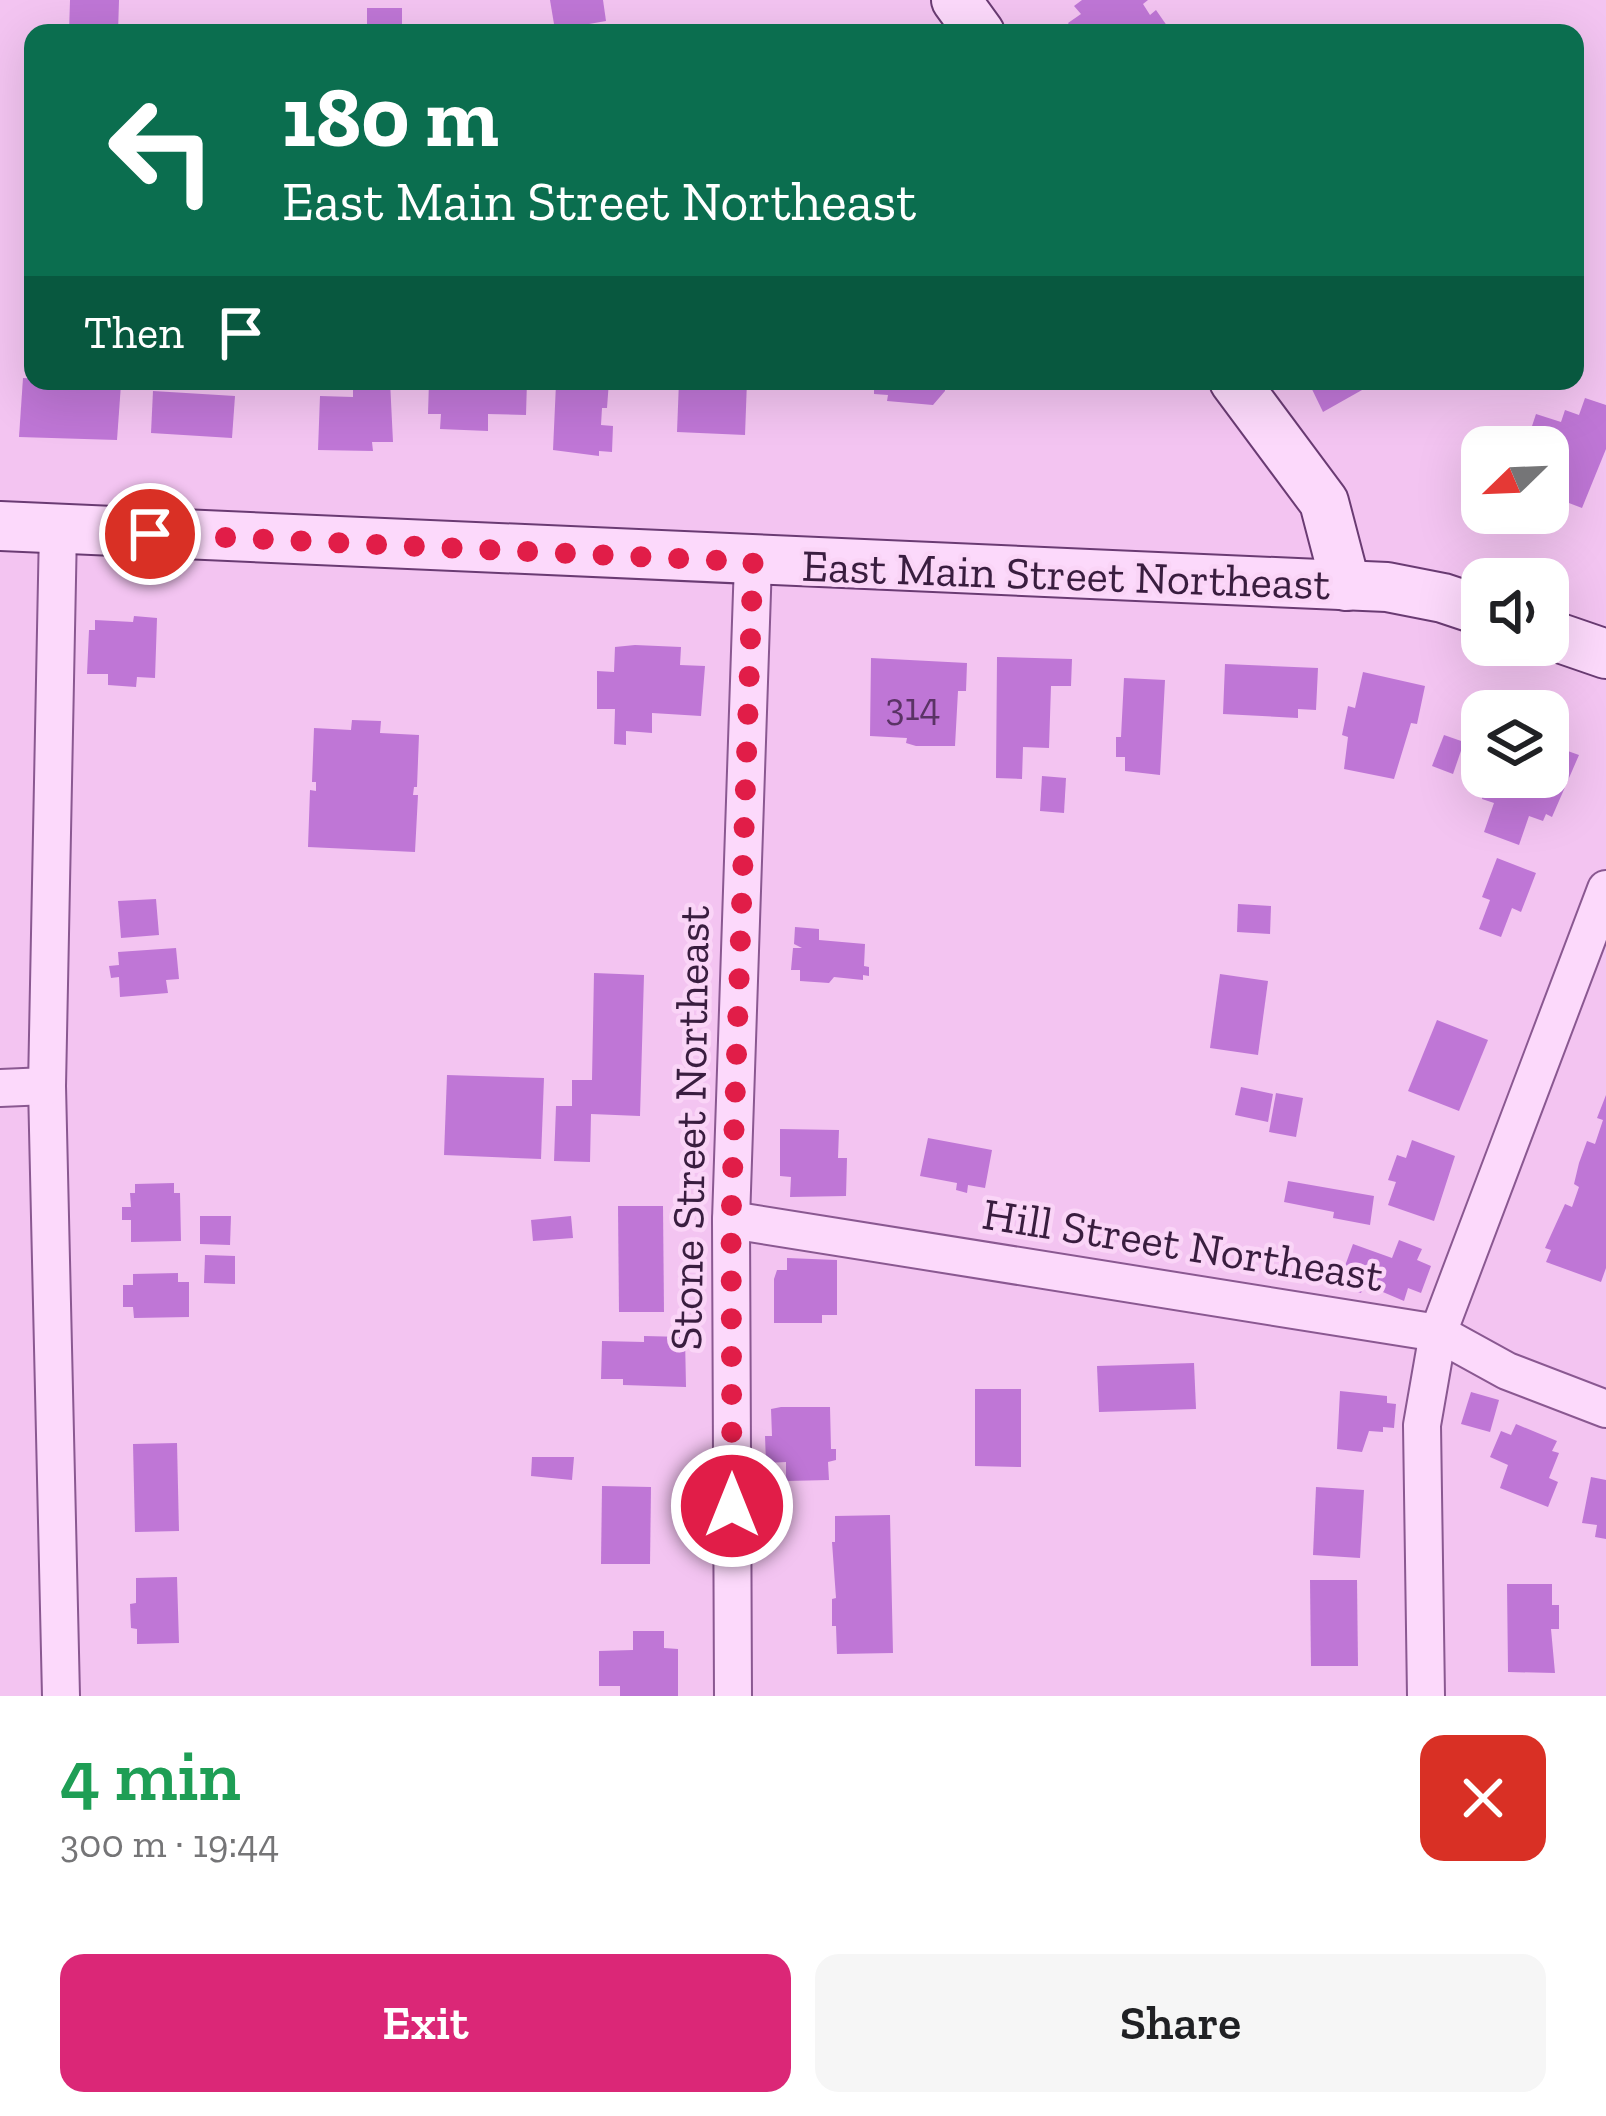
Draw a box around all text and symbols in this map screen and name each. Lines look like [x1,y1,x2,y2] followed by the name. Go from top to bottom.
[282,67,499,168] text: 180 m
[84,72,240,228] icon: left
[282,169,916,234] text: East Main Street Northeast
[208,300,274,366] icon: arrive
[84,306,184,360] text: Then
[1461,426,1569,534] north arrow
[1461,426,1569,798] map controls
[99,483,201,585] pin
[117,501,183,567] icon: arrive
[801,539,1331,611] street label: East Main Street Northeast
[1461,558,1569,666] button: sound
[885,683,941,730] house number: 314
[1461,690,1569,798] button: layers
[659,905,721,1351] street label: Stone Street Northeast
[979,1187,1387,1303] street label: Hill Street Northeast
[669,1443,795,1569] position arrow
[60,1732,241,1818] text: 4 min
[1420,1735,1546,1861] button: close
[60,1820,279,1867] text: 300 m · 19:44
[60,1954,791,2092] button: Exit
[815,1954,1546,2092] button: Share

